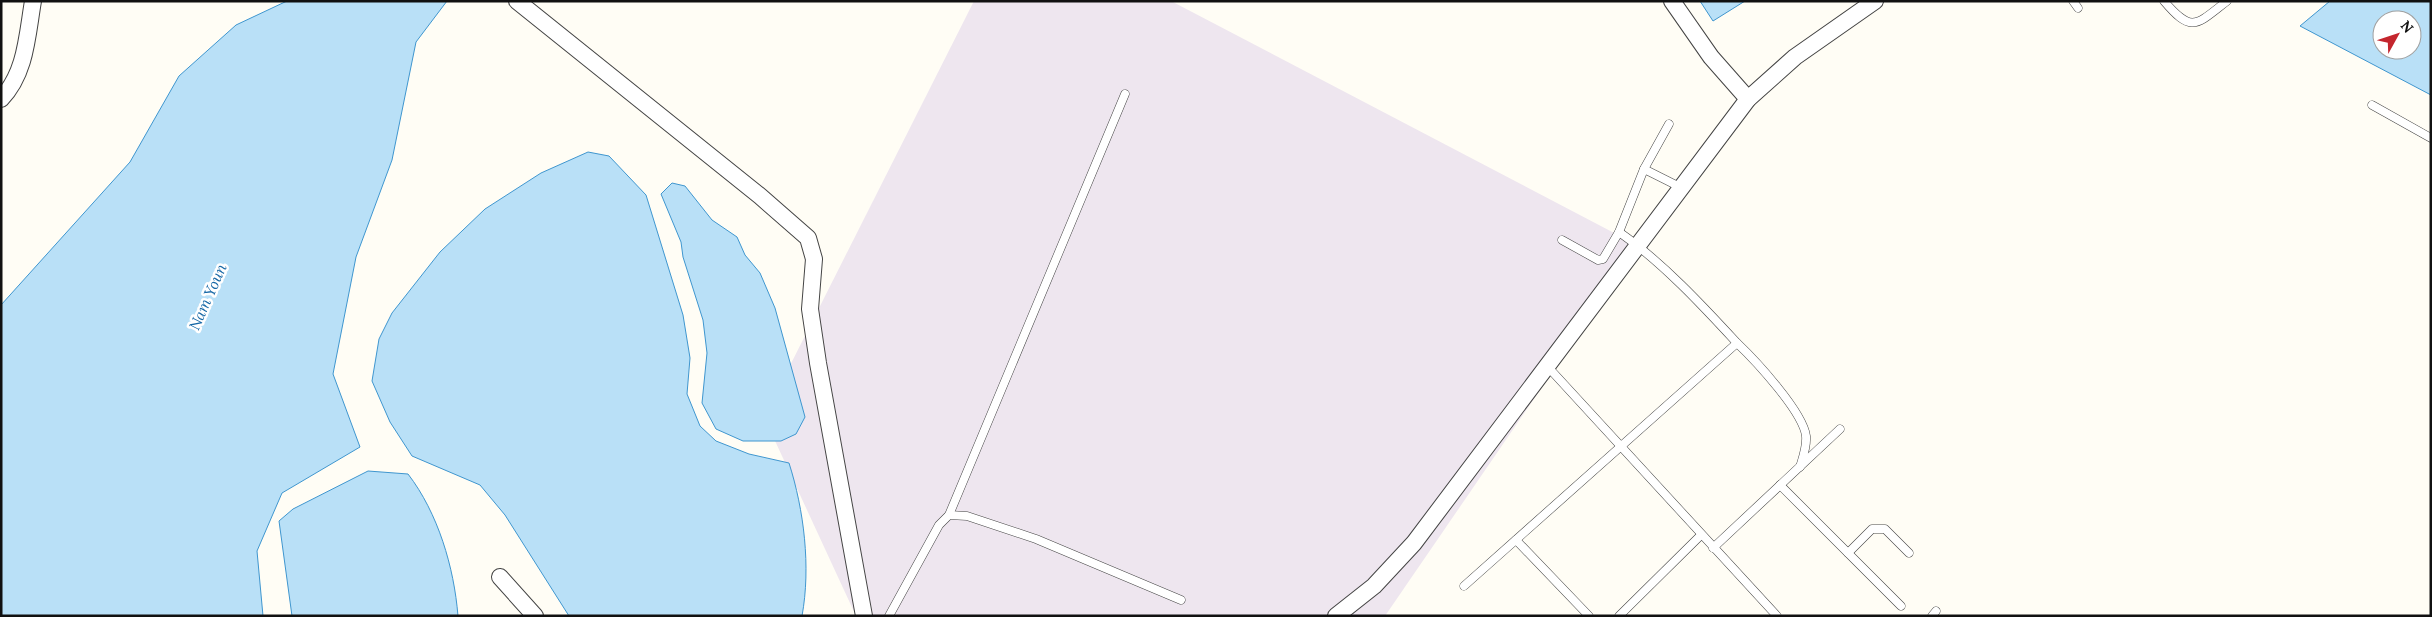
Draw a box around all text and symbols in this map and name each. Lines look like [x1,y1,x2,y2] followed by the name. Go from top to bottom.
[2372,10,2422,60] north arrow
[2397,17,2417,37] text: N
[184,260,231,333] water label: Nam Youn

